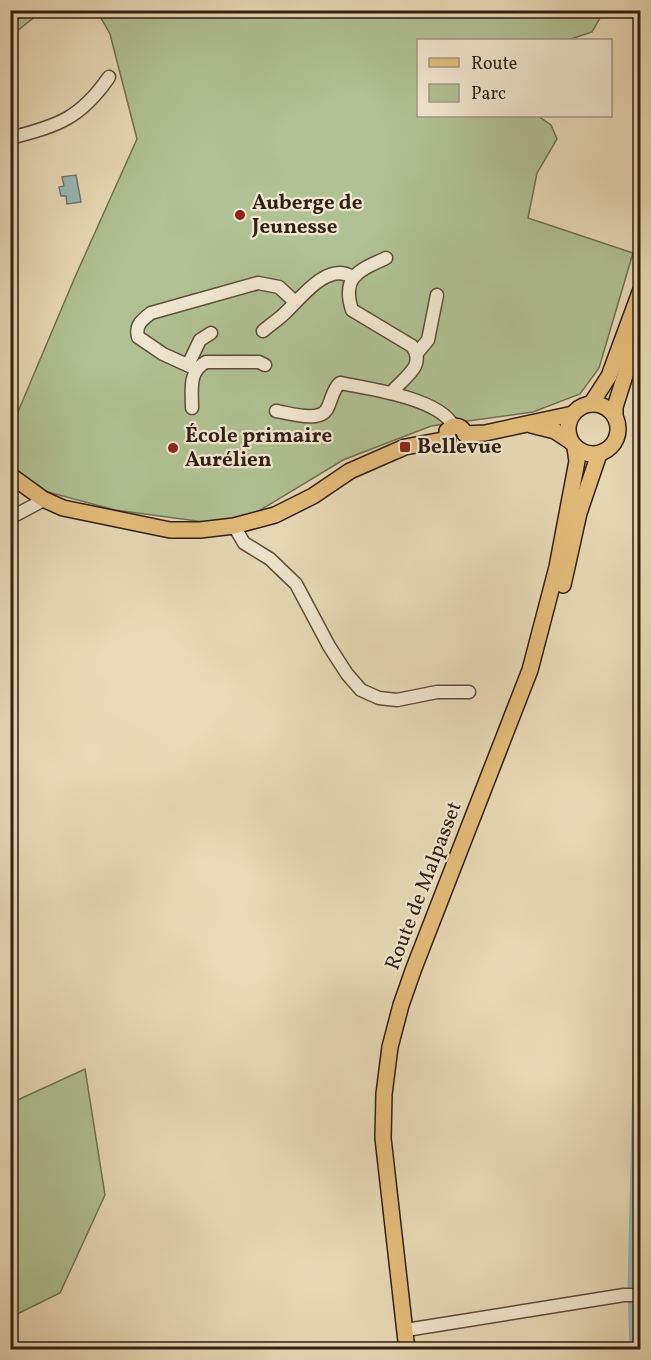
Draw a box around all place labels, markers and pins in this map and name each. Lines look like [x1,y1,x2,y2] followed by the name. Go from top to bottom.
[251,189,362,242] place label: Auberge de Jeunesse
[233,208,247,222] marker: Auberge de Jeunesse
[185,422,332,475] place label: École primaire Aurélien
[417,433,502,462] place label: Bellevue
[398,440,412,454] marker: Bellevue
[166,441,180,455] marker: École primaire Aurélien

